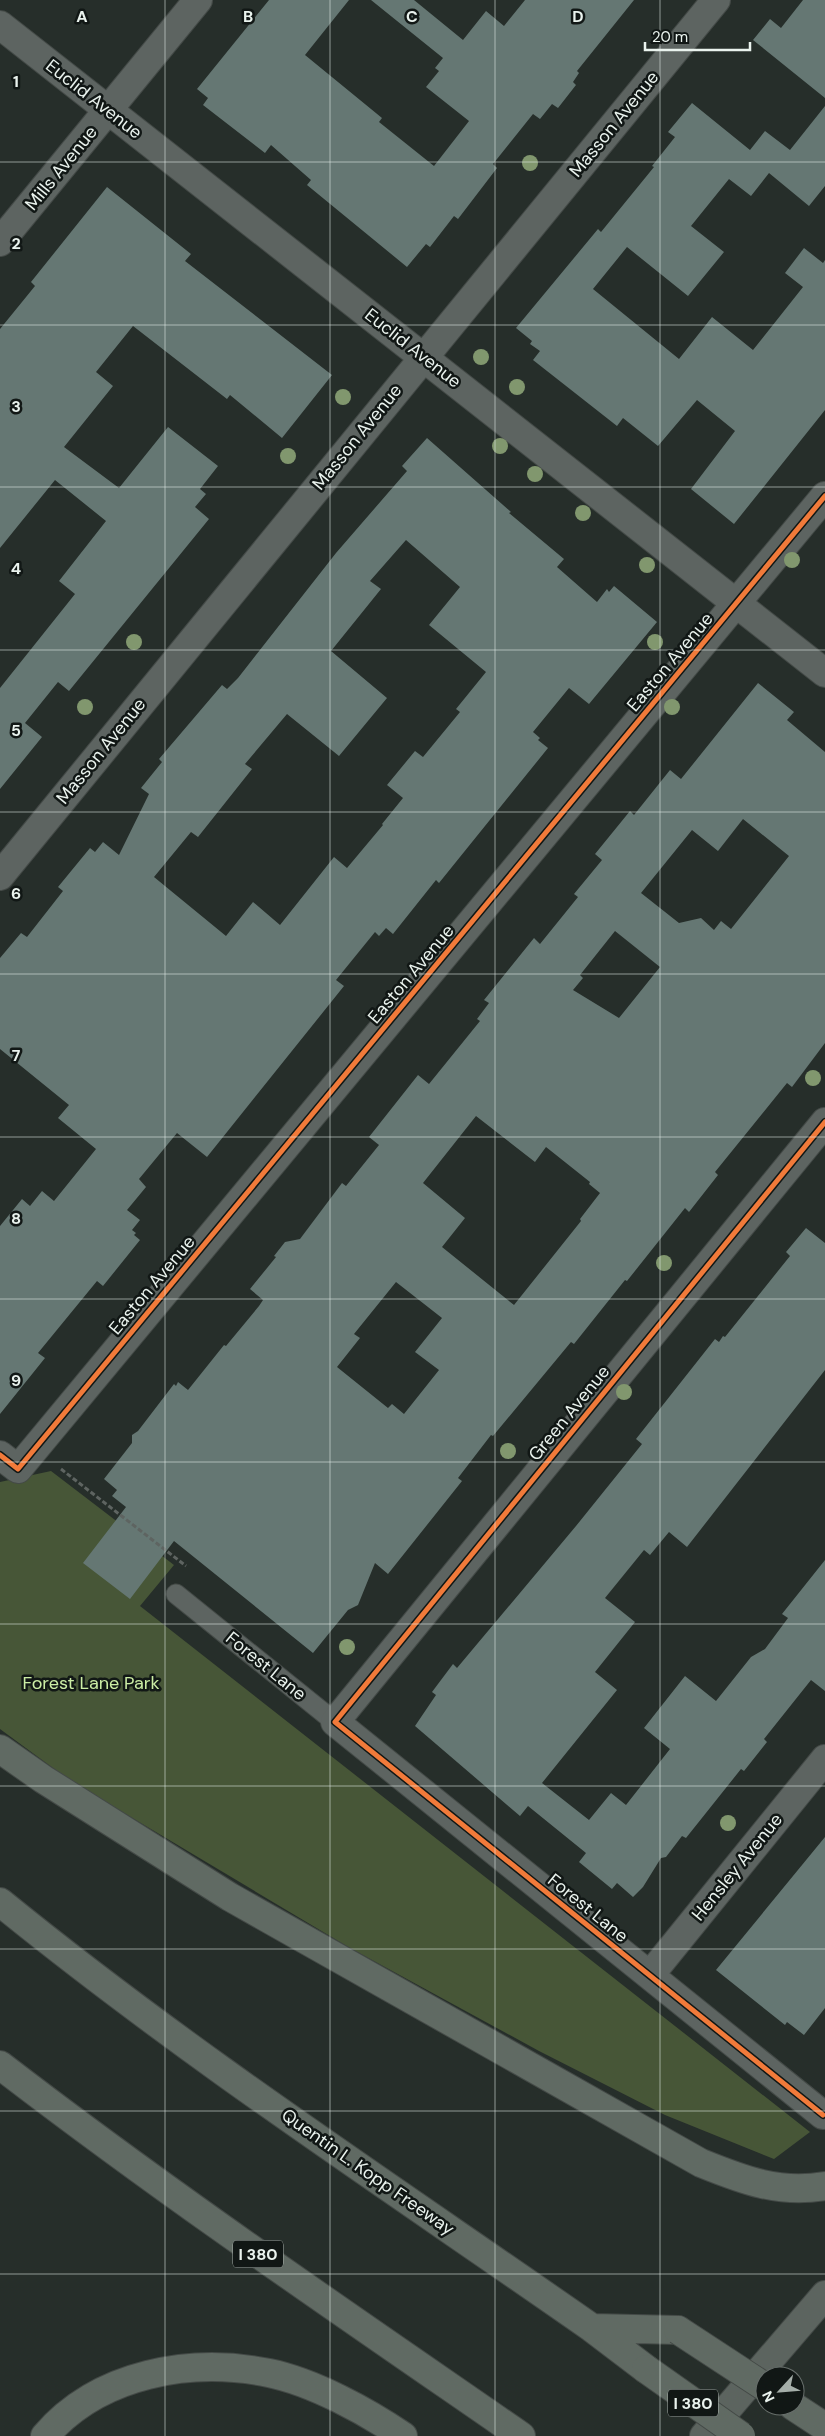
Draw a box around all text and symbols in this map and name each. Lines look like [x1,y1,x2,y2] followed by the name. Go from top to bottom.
[76,6,88,27] text: A
[243,6,253,27] text: B
[406,6,418,27] text: C
[572,6,584,27] text: D
[645,20,750,52] scale bar
[652,27,688,47] text: 20 m
[41,54,147,144] street label: Euclid Avenue
[564,66,664,182] street label: Masson Avenue
[13,71,19,92] text: 1
[19,121,103,215] street label: Mills Avenue
[11,233,21,254] text: 2
[360,303,466,393] street label: Euclid Avenue
[307,379,407,495] street label: Masson Avenue
[11,396,21,417] text: 3
[11,558,21,579] text: 4
[621,607,719,717] street label: Easton Avenue
[51,693,151,809] street label: Masson Avenue
[11,720,21,741] text: 5
[11,883,21,904] text: 6
[362,919,460,1029] street label: Easton Avenue
[12,1045,21,1066] text: 7
[11,1208,21,1229] text: 8
[103,1230,201,1340] street label: Easton Avenue
[523,1360,615,1466] street label: Green Avenue
[11,1370,21,1391] text: 9
[221,1626,311,1706] street label: Forest Lane
[22,1671,160,1695] park label: Forest Lane Park
[686,1808,788,1926] street label: Hensley Avenue
[543,1868,633,1948] street label: Forest Lane
[277,2103,459,2241] street label: Quentin L. Kopp Freeway
[233,2240,283,2268] road number: I 380
[755,2366,805,2416] north arrow
[758,2388,779,2405] text: N
[668,2390,718,2416] road number: I 380

